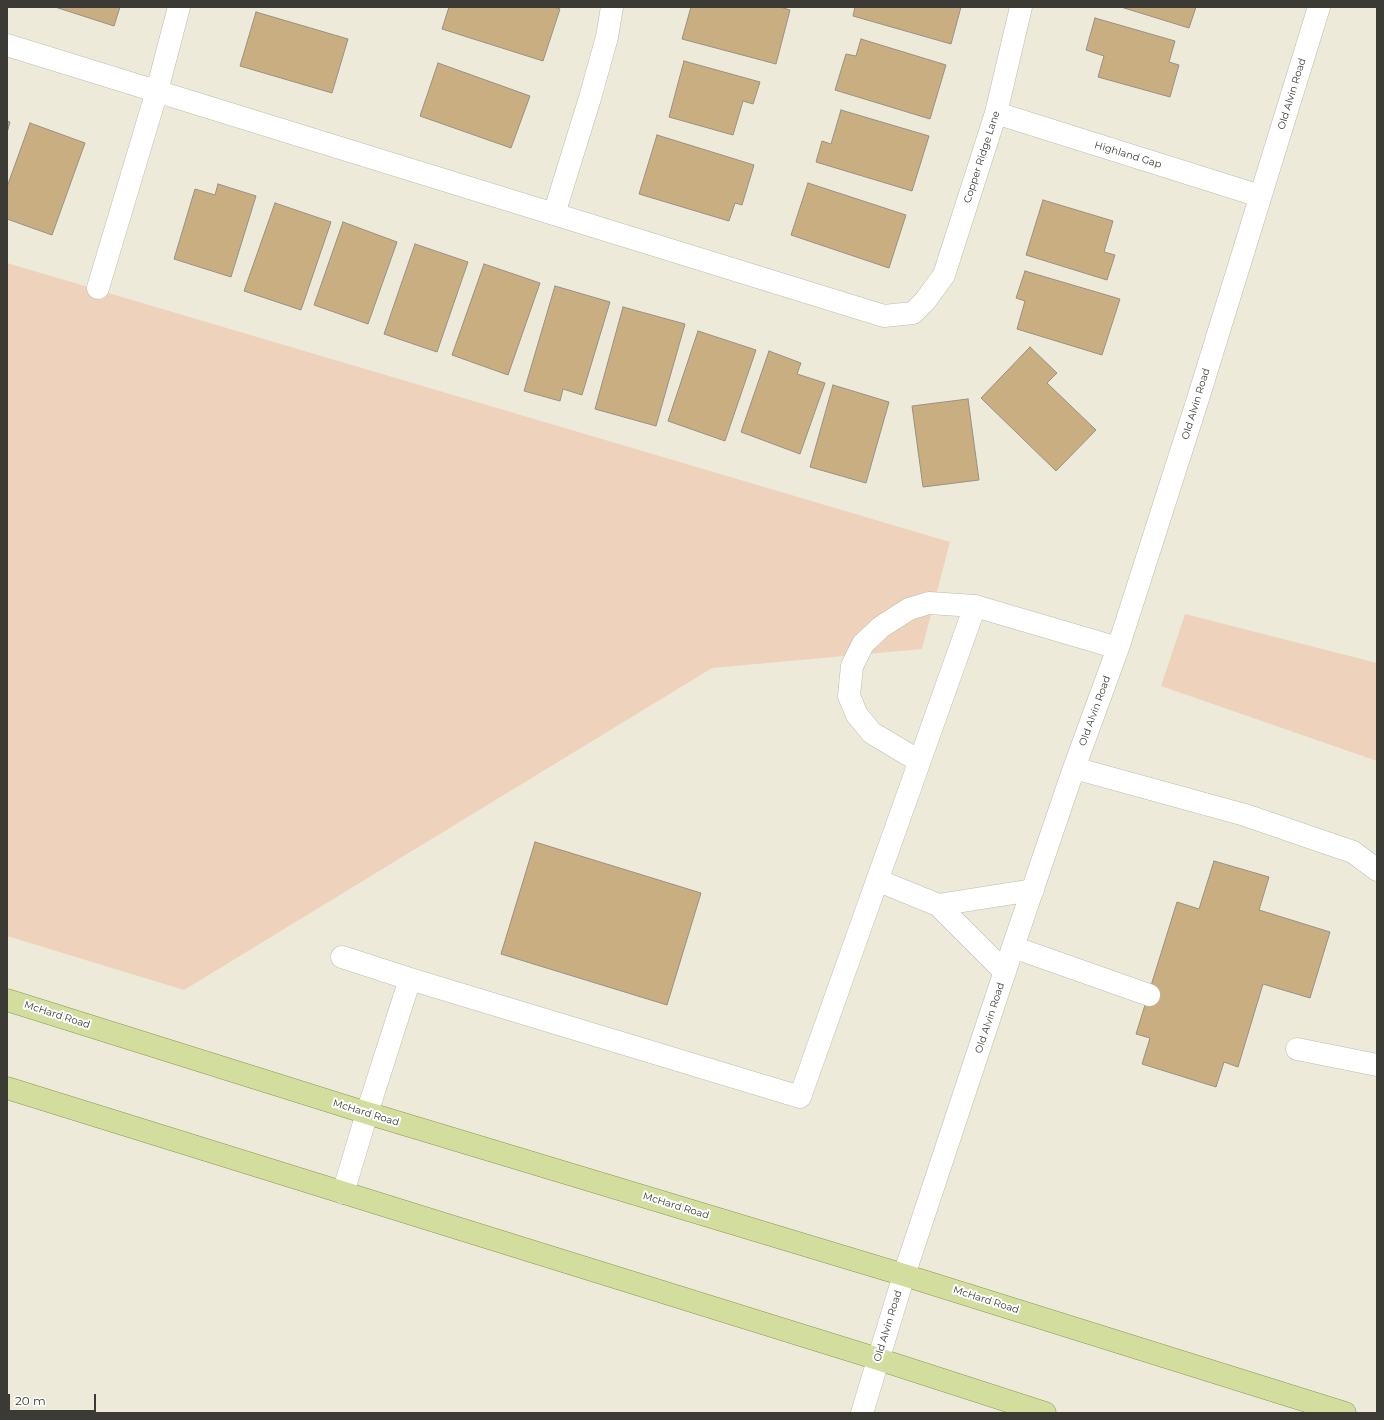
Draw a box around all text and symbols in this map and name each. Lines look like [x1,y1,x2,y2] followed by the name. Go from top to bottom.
[1275,57,1309,131] street label: Old Alvin Road
[961,109,1003,205] street label: Copper Ridge Lane
[1093,139,1163,171] street label: Highland Gap
[1179,367,1213,441] street label: Old Alvin Road
[1077,674,1113,748] street label: Old Alvin Road
[973,981,1007,1055] street label: Old Alvin Road
[23,999,91,1031] street label: McHard Road
[331,1097,401,1129] street label: McHard Road
[641,1190,711,1222] street label: McHard Road
[952,1284,1020,1316] street label: McHard Road
[871,1289,905,1363] street label: Old Alvin Road
[10,1386,98,1412] scale bar
[15,1393,46,1408] text: 20 m

